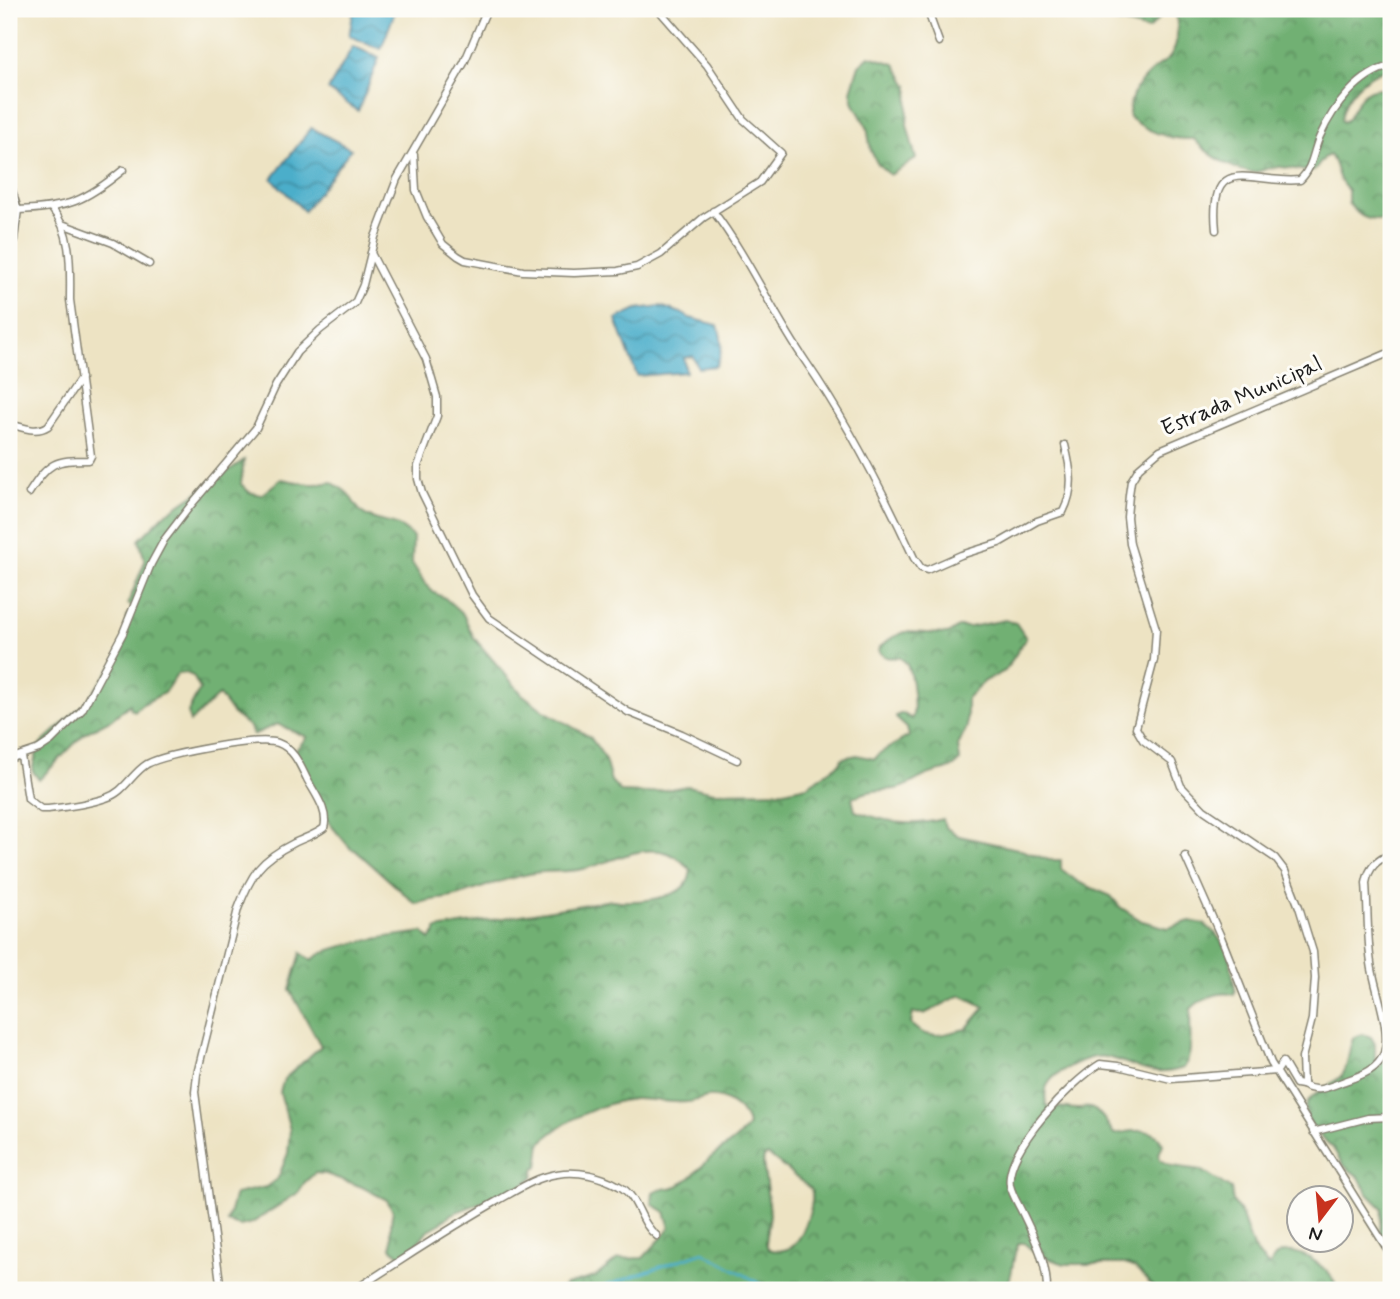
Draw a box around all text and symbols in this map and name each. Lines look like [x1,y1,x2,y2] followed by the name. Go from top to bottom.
[1157,350,1327,444] street label: Estrada Municipal
[1284,1184,1354,1254] north arrow
[1306,1220,1325,1248] text: N

